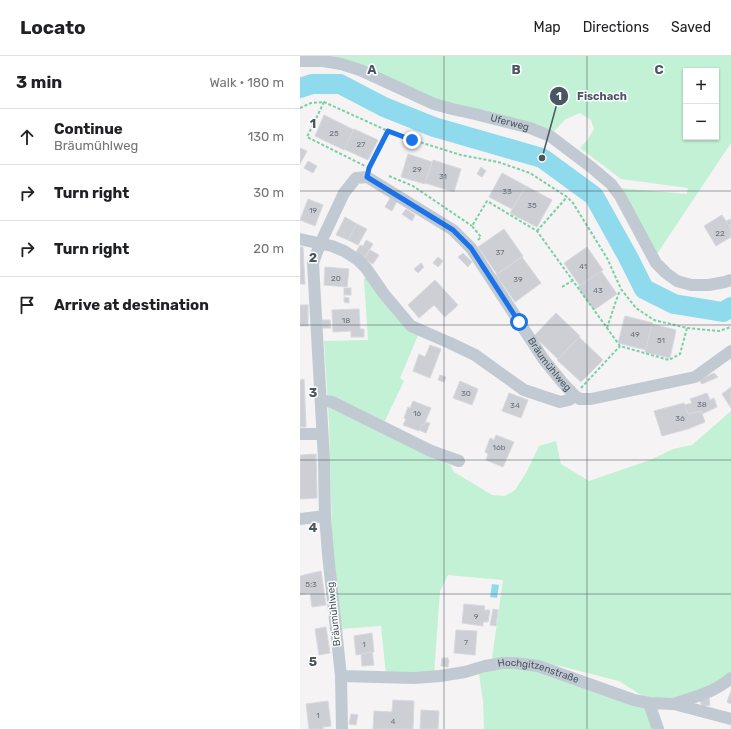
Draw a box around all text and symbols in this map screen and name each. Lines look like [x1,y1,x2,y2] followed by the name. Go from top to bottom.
[20,16,86,39] text: Locato
[534,19,561,36] text: Map
[583,19,649,36] text: Directions
[671,19,711,36] text: Saved
[367,62,377,77] text: A
[511,62,521,77] text: B
[654,62,664,77] text: C
[683,68,719,140] map controls
[683,68,719,104] button: +
[16,72,62,92] text: 3 min
[209,75,284,90] text: Walk · 180 m
[549,84,635,107] callout: Fischach
[556,89,562,103] text: 1
[577,90,627,103] text: Fischach
[683,104,719,140] button: −
[489,112,530,134] street label: Uferweg
[310,116,316,131] text: 1
[54,120,123,138] text: Continue
[16,126,38,148] icon: ahead
[248,129,284,144] text: 130 m
[329,129,339,138] house number: 25
[403,131,421,149] route end
[54,138,138,153] text: Bräumühlweg
[357,140,365,149] house number: 27
[412,165,422,174] house number: 29
[439,172,447,181] house number: 31
[16,182,38,204] icon: right
[54,184,129,202] text: Turn right
[253,185,284,200] text: 30 m
[502,187,512,196] house number: 33
[527,201,537,210] house number: 35
[309,206,317,215] house number: 19
[715,229,725,238] house number: 22
[16,238,38,260] icon: right
[54,240,129,258] text: Turn right
[253,241,284,256] text: 20 m
[496,248,504,257] house number: 37
[309,250,317,265] text: 2
[579,262,587,271] house number: 41
[331,274,341,283] house number: 20
[513,275,523,284] house number: 39
[593,286,603,295] house number: 43
[16,294,38,316] icon: arrive
[54,296,209,314] text: Arrive at destination
[510,313,528,331] route start
[342,316,350,325] house number: 18
[630,330,640,339] house number: 49
[525,335,574,394] street label: Bräumühlweg
[657,336,665,345] house number: 51
[309,385,318,400] text: 3
[461,389,471,398] house number: 30
[697,400,707,409] house number: 38
[510,401,520,410] house number: 34
[413,409,421,418] house number: 16
[675,414,685,423] house number: 36
[492,443,506,452] house number: 16b
[309,520,318,535] text: 4
[305,580,317,589] house number: 5;3
[325,581,343,647] street label: Bräumühlweg
[474,612,479,621] house number: 9
[464,638,468,647] house number: 7
[362,640,366,649] house number: 1
[309,654,317,669] text: 5
[497,657,581,686] street label: Hochgitzenstraße
[316,711,320,720] house number: 1
[391,717,396,726] house number: 4

